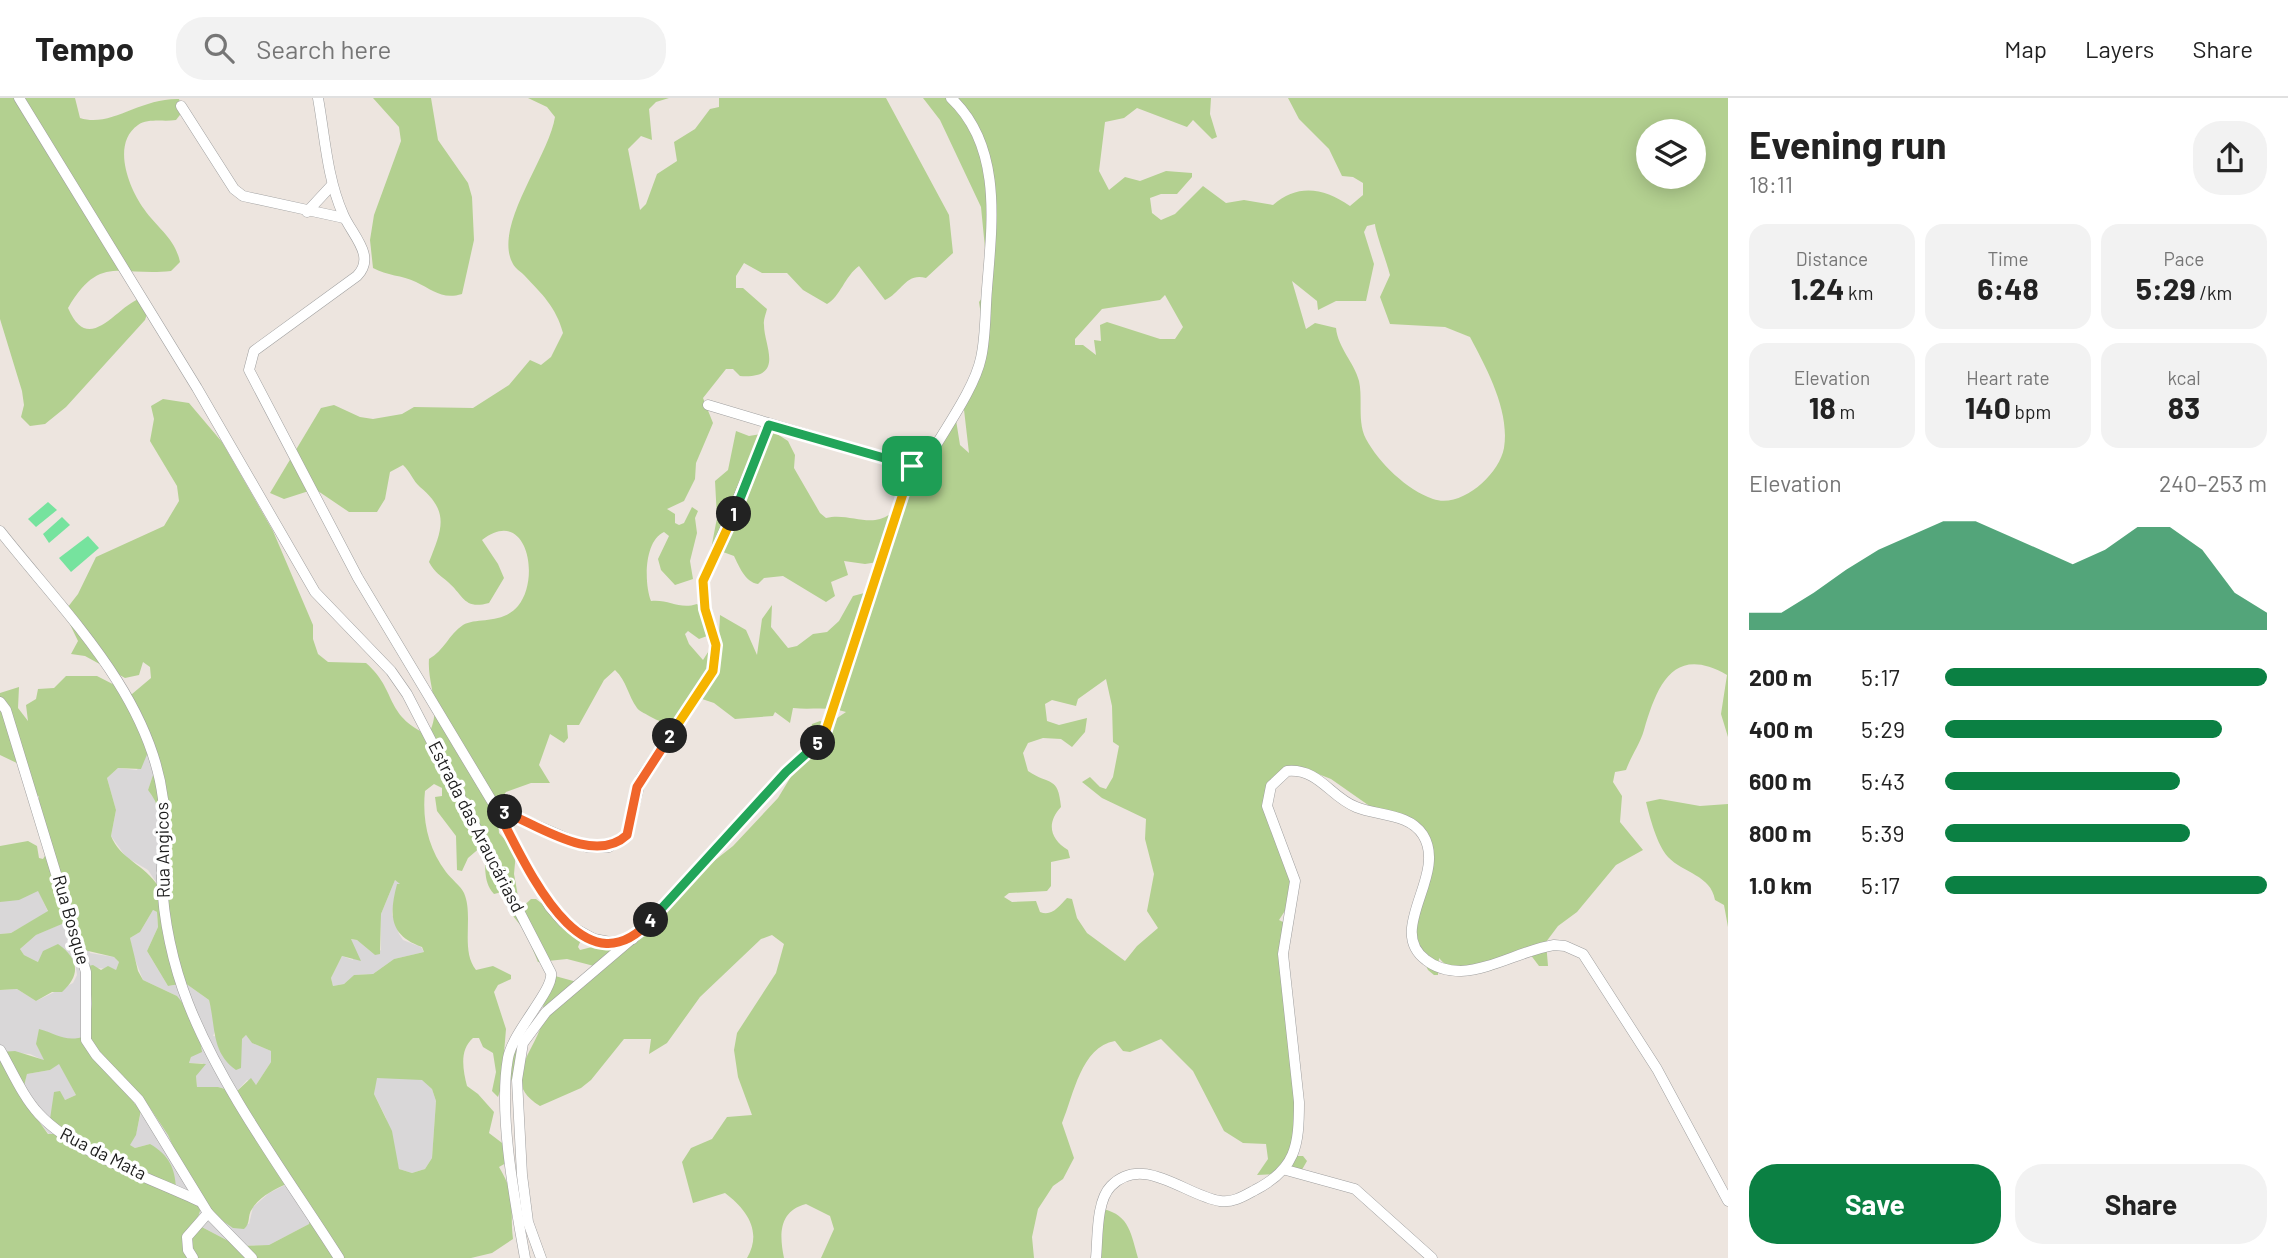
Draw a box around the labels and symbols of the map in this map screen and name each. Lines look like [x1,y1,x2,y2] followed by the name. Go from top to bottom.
[882,436,942,496] pin
[716,496,752,532] pin: 1
[652,718,688,754] pin: 2
[800,726,836,760] pin: 5
[424,737,530,916] street label: Estrada das Araucáriasd
[488,794,522,830] pin: 3
[150,802,174,898] street label: Rua Angicos
[49,872,95,967] street label: Rua Bosque
[634,902,668,938] pin: 4
[57,1122,150,1184] street label: Rua da Mata

